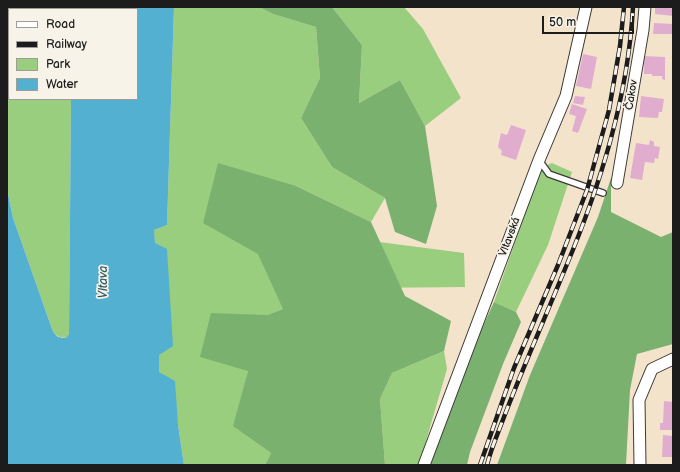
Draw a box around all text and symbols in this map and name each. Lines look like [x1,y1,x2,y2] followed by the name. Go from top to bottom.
[8,8,138,100] legend
[544,8,636,34] scale bar
[549,15,576,30] text: 50 m
[46,17,75,32] text: Road
[46,37,87,52] text: Railway
[46,57,70,72] text: Park
[46,77,78,92] text: Water
[623,79,641,111] street label: Čakov
[497,216,523,258] street label: Vltavská
[97,266,111,298] water label: Vltava

